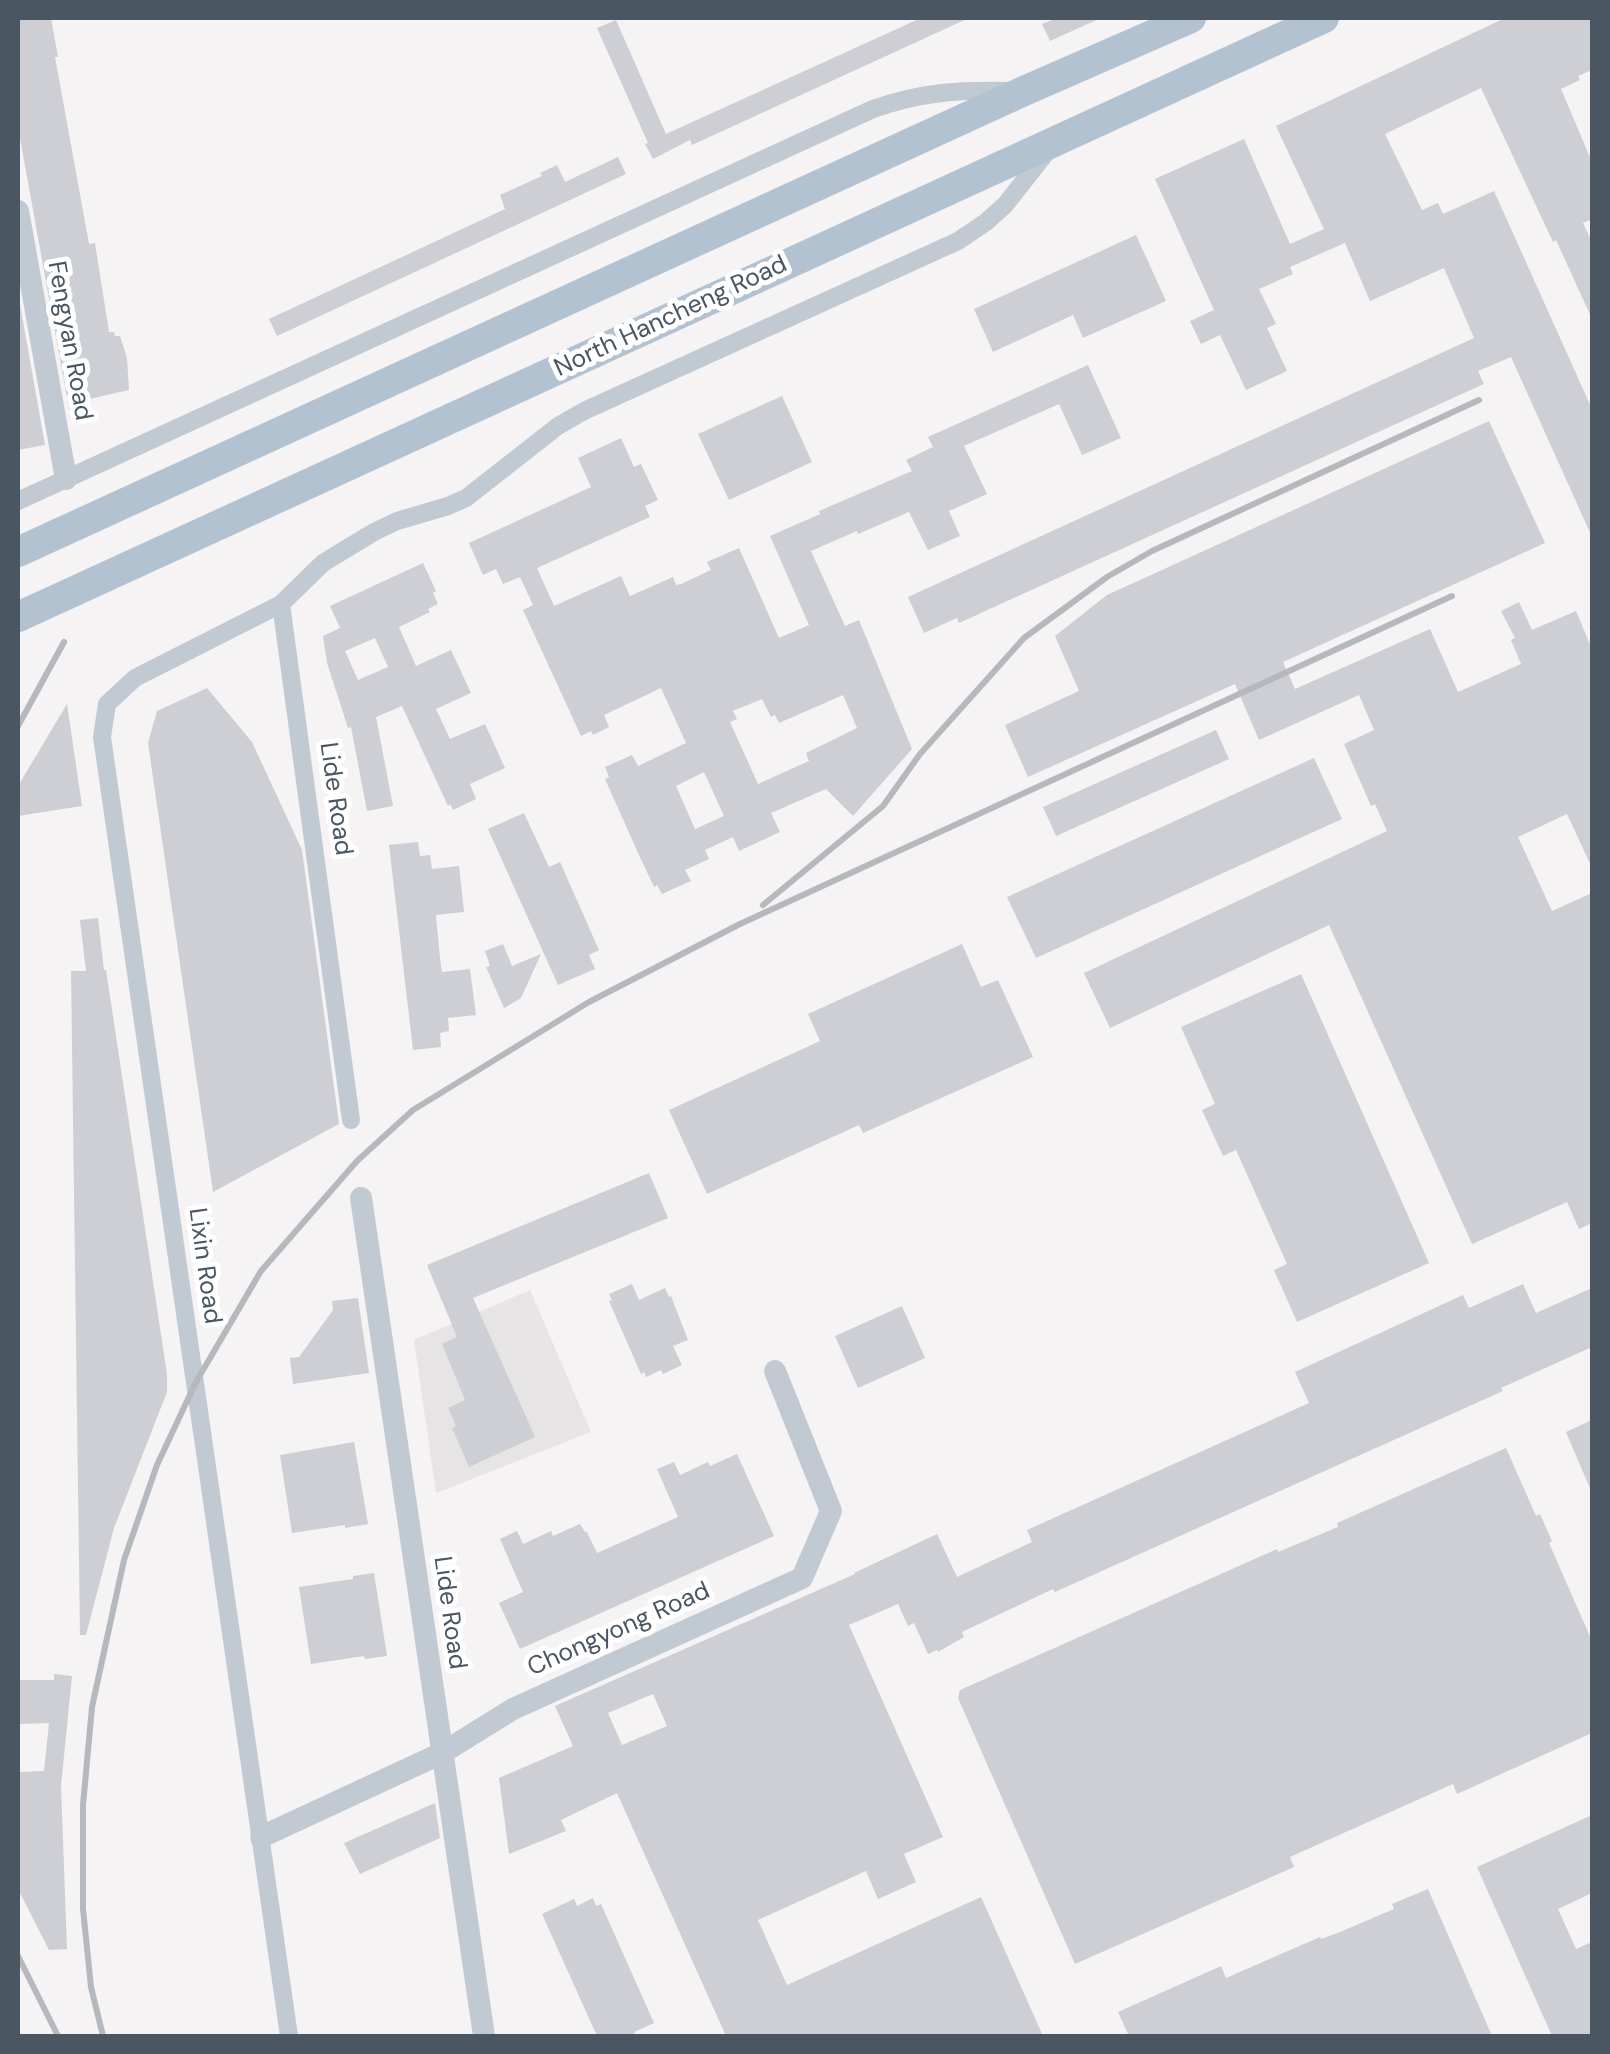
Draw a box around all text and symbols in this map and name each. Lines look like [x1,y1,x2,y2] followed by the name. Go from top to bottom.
[550,250,792,384] street label: North Hancheng Road
[40,259,98,423] street label: Fengyan Road
[312,741,358,857] street label: Lide Road
[181,1206,227,1326] street label: Lixin Road
[426,1555,472,1671] street label: Lide Road
[523,1576,715,1684] street label: Chongyong Road

